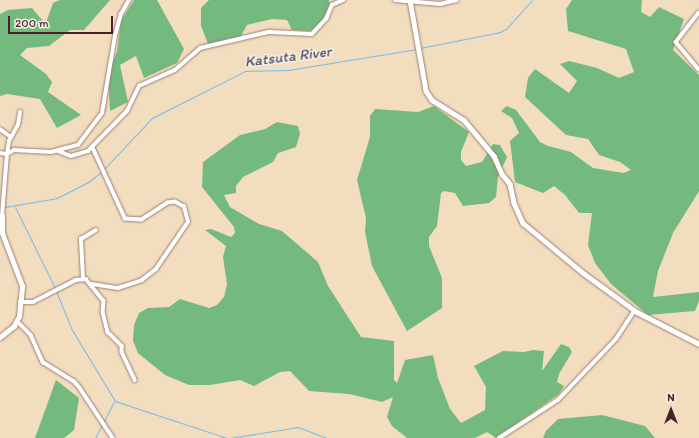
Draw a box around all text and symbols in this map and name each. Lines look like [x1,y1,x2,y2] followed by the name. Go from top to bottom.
[10,8,115,34] scale bar
[15,16,49,30] text: 200 m
[244,43,332,71] water label: Katsuta River
[651,390,691,430] north arrow
[667,391,675,404] text: N

